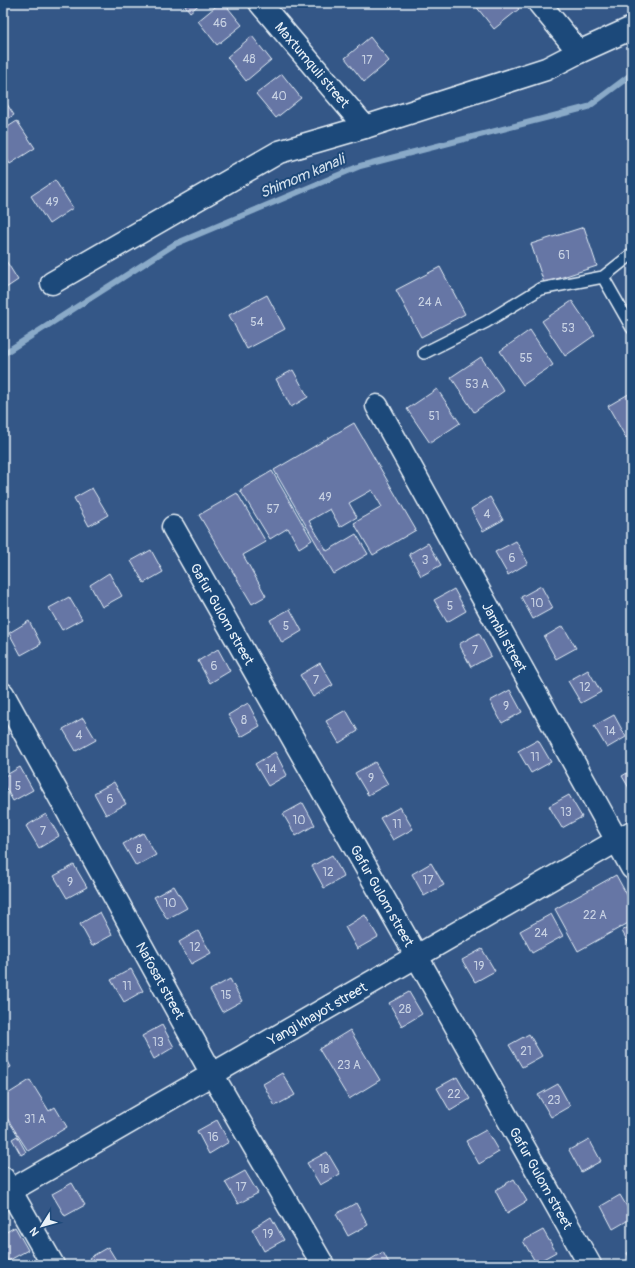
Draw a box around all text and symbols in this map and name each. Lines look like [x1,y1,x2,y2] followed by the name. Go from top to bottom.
[213,16,227,31] house number: 46
[271,19,353,112] street label: Maxtumquli street
[242,52,256,67] house number: 48
[361,53,373,68] house number: 17
[271,89,287,104] house number: 40
[257,149,350,203] water label: Shimom kanali
[45,195,59,210] house number: 49
[558,248,570,263] house number: 61
[418,295,442,310] house number: 24 A
[250,315,264,330] house number: 54
[561,321,575,336] house number: 53
[519,351,533,366] house number: 55
[465,377,489,392] house number: 53 A
[428,409,440,424] house number: 51
[318,490,332,505] house number: 49
[267,502,280,517] house number: 57
[484,507,491,522] house number: 4
[509,551,516,566] house number: 6
[422,553,429,568] house number: 3
[186,560,258,668] street label: Gafur Gulom street
[531,596,543,611] house number: 10
[447,599,453,614] house number: 5
[478,599,530,676] street label: Jambil street
[283,619,289,634] house number: 5
[472,643,479,658] house number: 7
[211,659,218,674] house number: 6
[313,673,320,688] house number: 7
[579,680,591,695] house number: 12
[503,699,509,714] house number: 9
[241,713,247,728] house number: 8
[604,724,616,739] house number: 14
[76,728,83,743] house number: 4
[530,750,540,765] house number: 11
[265,762,277,777] house number: 14
[368,771,374,786] house number: 9
[15,779,21,794] house number: 5
[107,792,114,807] house number: 6
[560,805,572,820] house number: 13
[293,813,305,828] house number: 10
[392,817,402,832] house number: 11
[40,824,47,839] house number: 7
[136,842,142,857] house number: 8
[346,842,418,950] street label: Gafur Gulom street
[322,865,334,880] house number: 12
[422,873,434,888] house number: 17
[67,875,73,890] house number: 9
[164,896,176,911] house number: 10
[583,908,607,923] house number: 22 A
[534,926,548,941] house number: 24
[132,939,188,1023] street label: Nafosat street
[189,940,201,955] house number: 12
[474,959,484,974] house number: 19
[122,979,132,994] house number: 11
[264,979,370,1050] street label: Yangi khayot street
[220,988,232,1003] house number: 15
[399,1002,411,1017] house number: 28
[152,1035,164,1050] house number: 13
[520,1044,532,1059] house number: 21
[337,1058,361,1073] house number: 23 A
[447,1087,461,1102] house number: 22
[547,1093,561,1108] house number: 23
[24,1112,46,1127] house number: 31 A
[505,1124,576,1233] street label: Gafur Gulom street
[207,1130,219,1145] house number: 16
[319,1162,329,1177] house number: 18
[235,1180,247,1195] house number: 17
[22,1206,62,1246] north arrow
[27,1224,42,1239] text: N
[263,1227,273,1242] house number: 19

